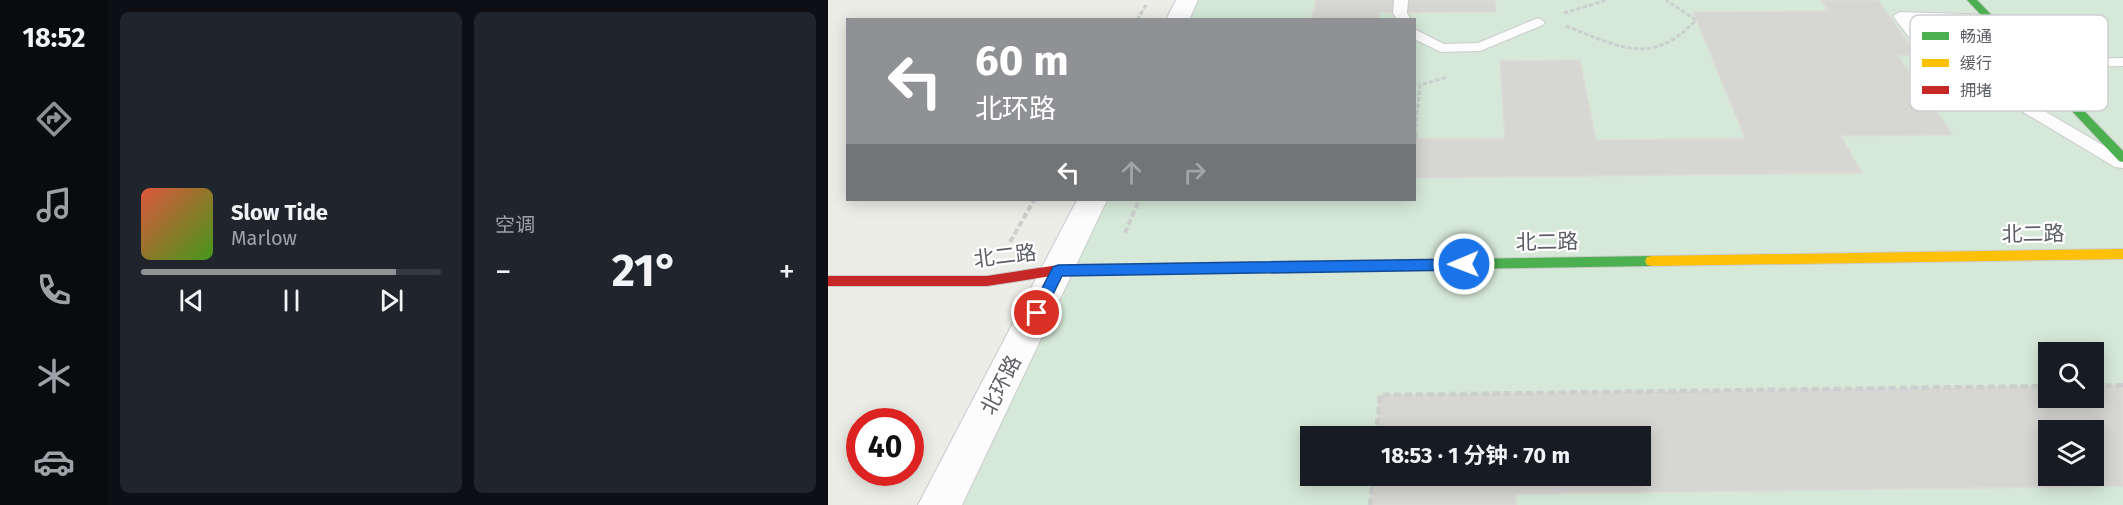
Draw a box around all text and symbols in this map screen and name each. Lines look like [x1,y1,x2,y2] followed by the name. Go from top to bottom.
[1910,15,2108,111] legend
[23,22,85,54] text: 18:52
[1960,27,1992,46] text: 畅通
[975,36,1069,86] text: 60 m
[876,42,954,120] icon: left
[1960,54,1992,73] text: 缓行
[1960,81,1992,100] text: 拥堵
[975,93,1056,125] text: 北环路
[33,98,75,140] icon: directions
[1052,156,1085,189] icon: left
[1115,156,1148,189] icon: ahead
[1178,156,1211,189] icon: right
[33,184,75,226] icon: music
[231,199,328,226] text: Slow Tide
[495,213,535,237] text: 空调
[2001,220,2065,248] street label: 北二路
[231,226,297,250] text: Marlow
[1515,228,1579,256] street label: 北二路
[1432,232,1496,296] position arrow
[972,239,1038,273] street label: 北二路
[612,244,678,298] text: 21°
[495,252,512,292] text: −
[779,252,795,292] text: +
[33,269,75,311] icon: phone
[175,284,208,317] icon: previous
[275,284,308,317] icon: pause
[375,284,408,317] icon: next
[1011,287,1062,338] pin
[1020,296,1053,329] icon: arrive
[2038,342,2104,486] map controls
[2038,342,2104,408] button: search
[975,351,1027,419] street label: 北环路
[33,355,75,397] icon: climate
[846,408,924,486] speed limit sign: 40
[2038,420,2104,486] button: layers
[33,441,75,483] icon: car
[1381,442,1570,469] text: 18:53 · 1 分钟 · 70 m

